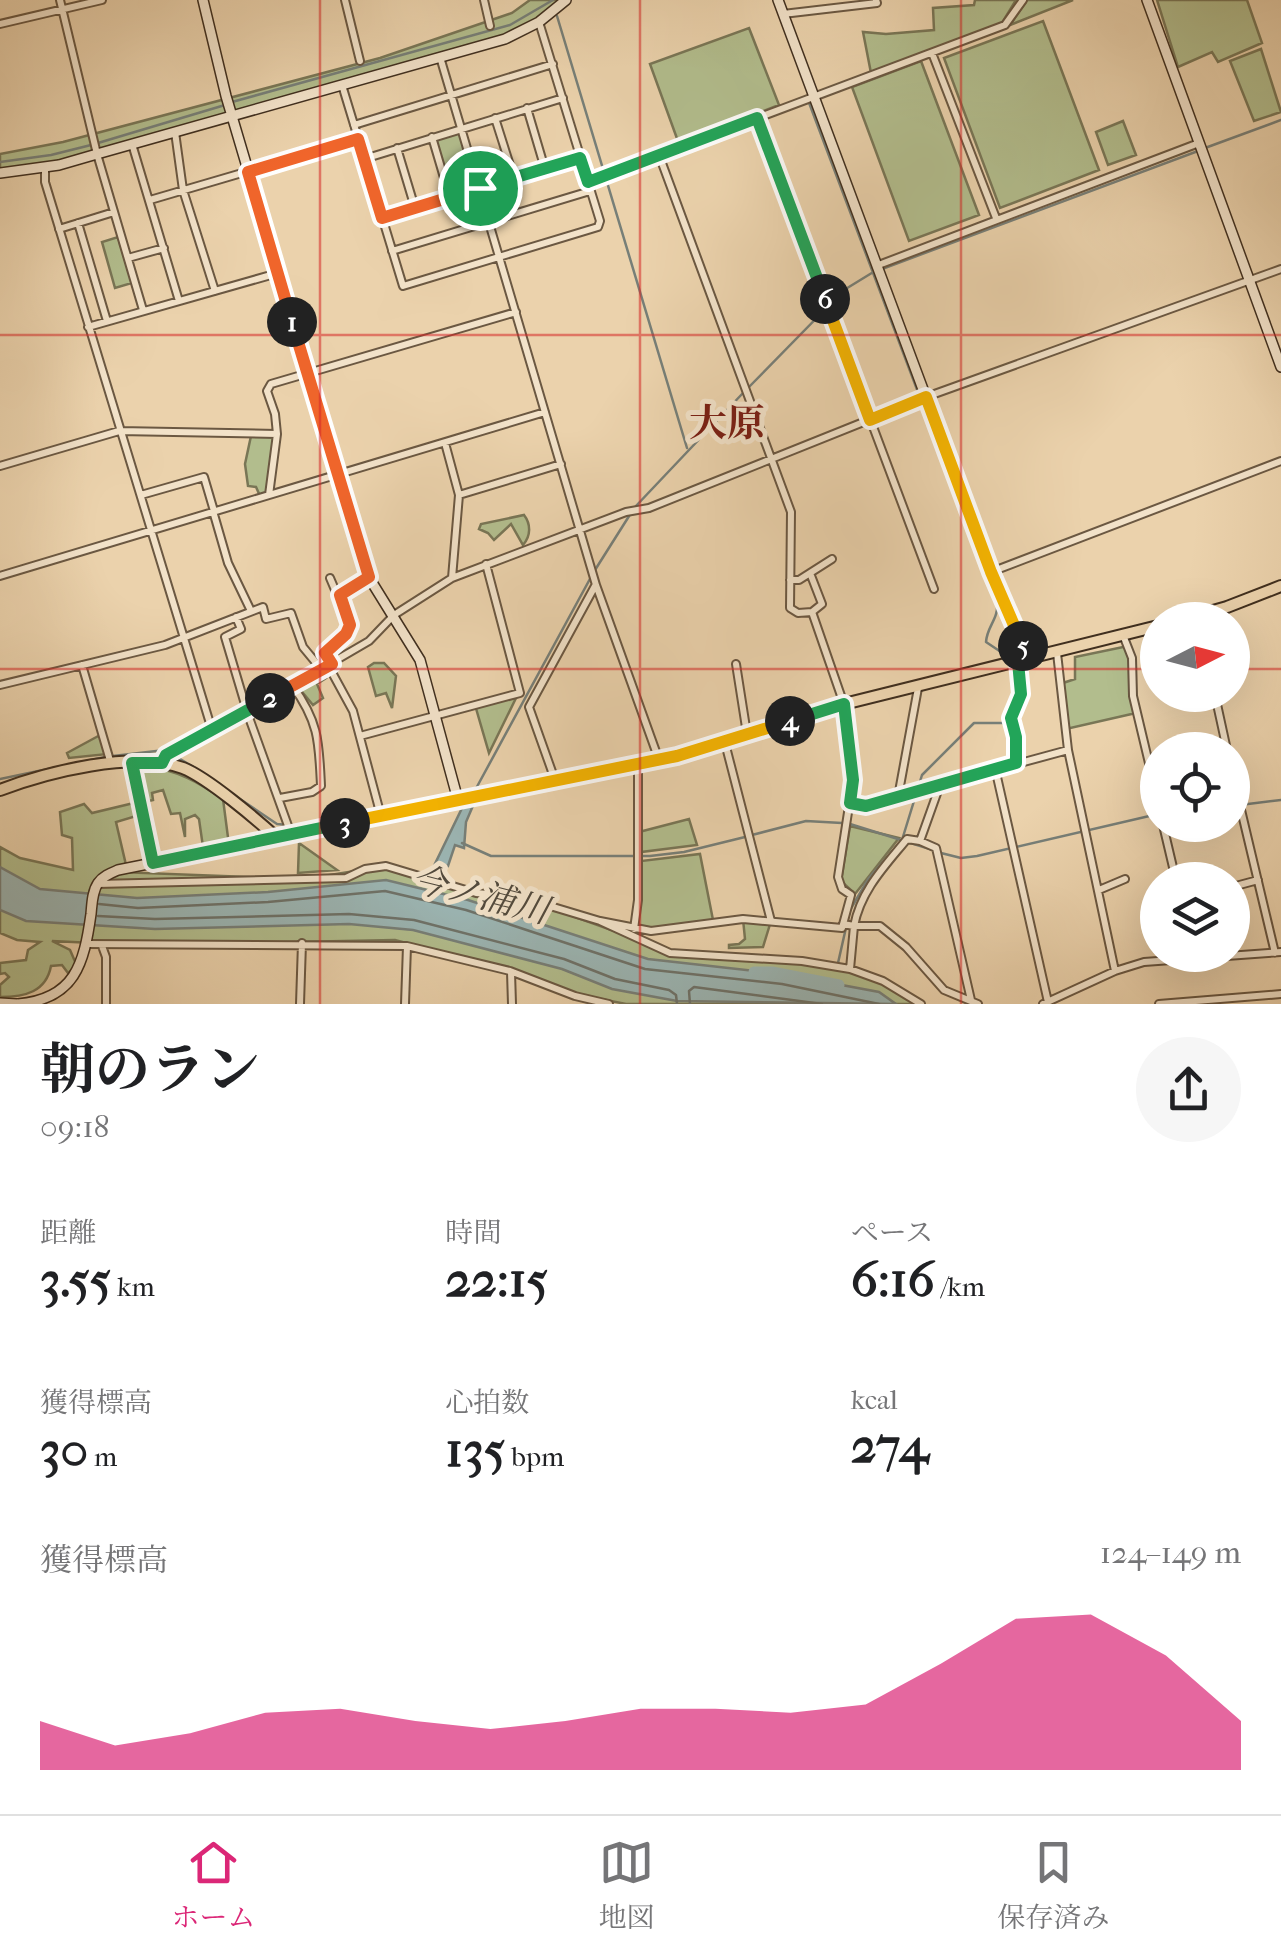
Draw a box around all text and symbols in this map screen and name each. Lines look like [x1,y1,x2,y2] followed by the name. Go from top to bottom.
[438,146,523,231] pin
[453,161,508,216] icon: arrive
[800,274,850,324] pin: 6
[817,282,833,315] text: 6
[267,297,317,347] pin: 1
[287,305,297,338] text: 1
[689,401,765,446] district label: 大原
[1140,602,1250,712] north arrow
[1140,602,1250,972] map controls
[998,621,1048,671] pin: 5
[1017,629,1029,662] text: 5
[245,673,295,723] pin: 2
[263,681,277,714] text: 2
[765,696,815,746] pin: 4
[782,704,798,737] text: 4
[1140,732,1250,842] button: locate
[320,798,370,848] pin: 3
[339,806,351,839] text: 3
[407,858,557,933] water label: 今ノ浦川
[1140,862,1250,972] button: layers
[1136,1037,1241,1142] button: share
[40,1038,260,1102] text: 朝のラン
[40,1108,110,1145] text: 09:18
[40,1216,96,1249] text: 距離
[445,1216,501,1249] text: 時間
[851,1216,933,1249] text: ペース
[40,1250,111,1309] text: 3.55
[445,1250,548,1309] text: 22:15
[851,1250,935,1309] text: 6:16
[111,1270,155,1303] text: km
[935,1270,985,1303] text: /km
[851,1383,898,1416] text: kcal
[40,1386,152,1419] text: 獲得標高
[445,1386,529,1419] text: 心拍数
[851,1416,929,1475] text: 274
[40,1420,88,1479] text: 30
[445,1420,505,1479] text: 135
[88,1440,117,1473] text: m
[505,1440,564,1473] text: bpm
[1100,1534,1241,1571] text: 124–149 m
[40,1542,168,1579] text: 獲得標高
[171,1835,256,1935] tab: ホーム
[598,1835,655,1935] tab: 地図
[997,1835,1110,1935] tab: 保存済み

